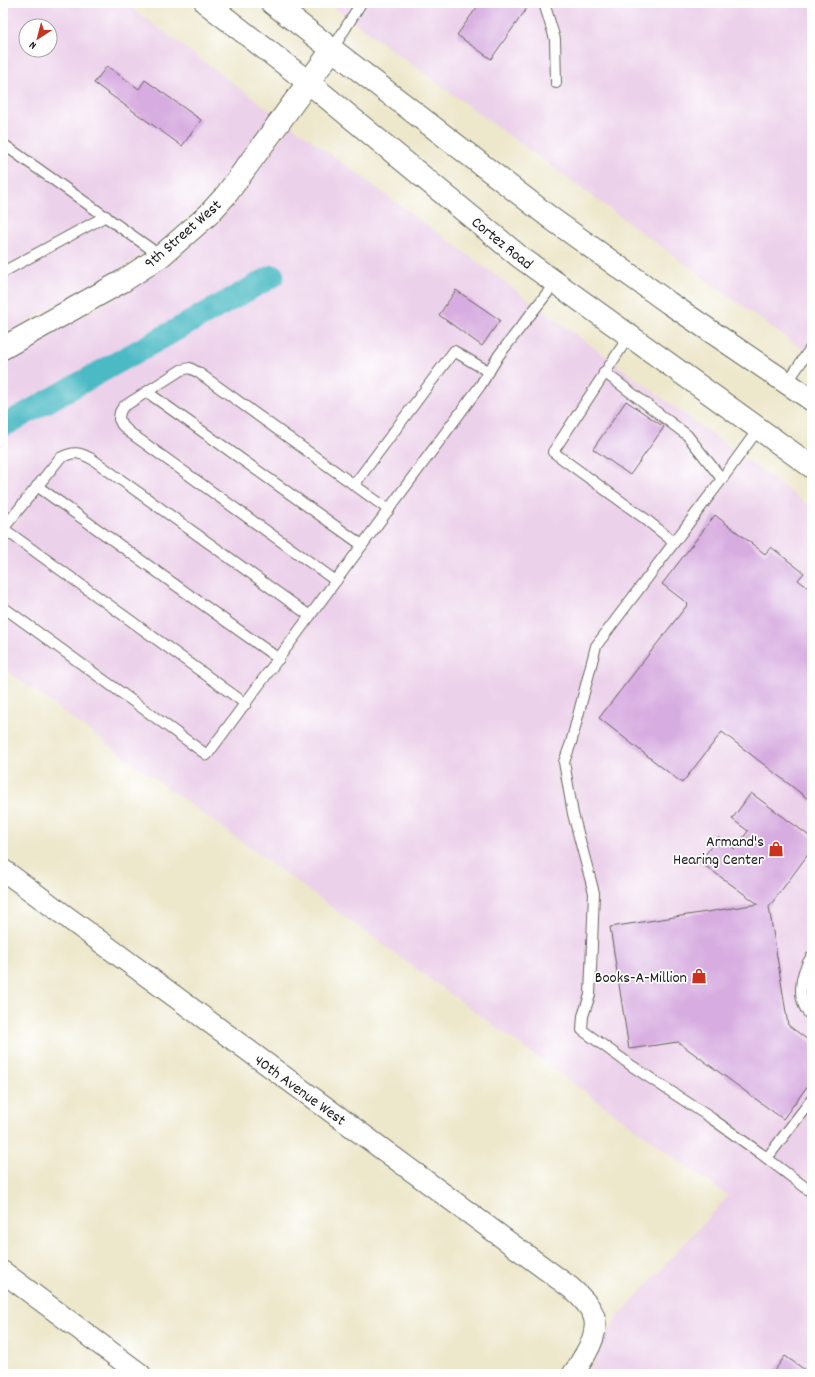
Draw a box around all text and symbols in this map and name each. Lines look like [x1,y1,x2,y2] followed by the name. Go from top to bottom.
[18,18,58,58] north arrow
[26,36,40,53] text: N
[140,195,227,275] street label: 9th Street West
[466,212,537,276] street label: Cortez Road
[673,831,764,872] place label: Armand's Hearing Center
[767,840,785,858] shop icon: Armand's Hearing Center
[595,967,687,990] place label: Books-A-Million
[690,967,708,985] shop icon: Books-A-Million
[249,1050,350,1132] street label: 40th Avenue West

